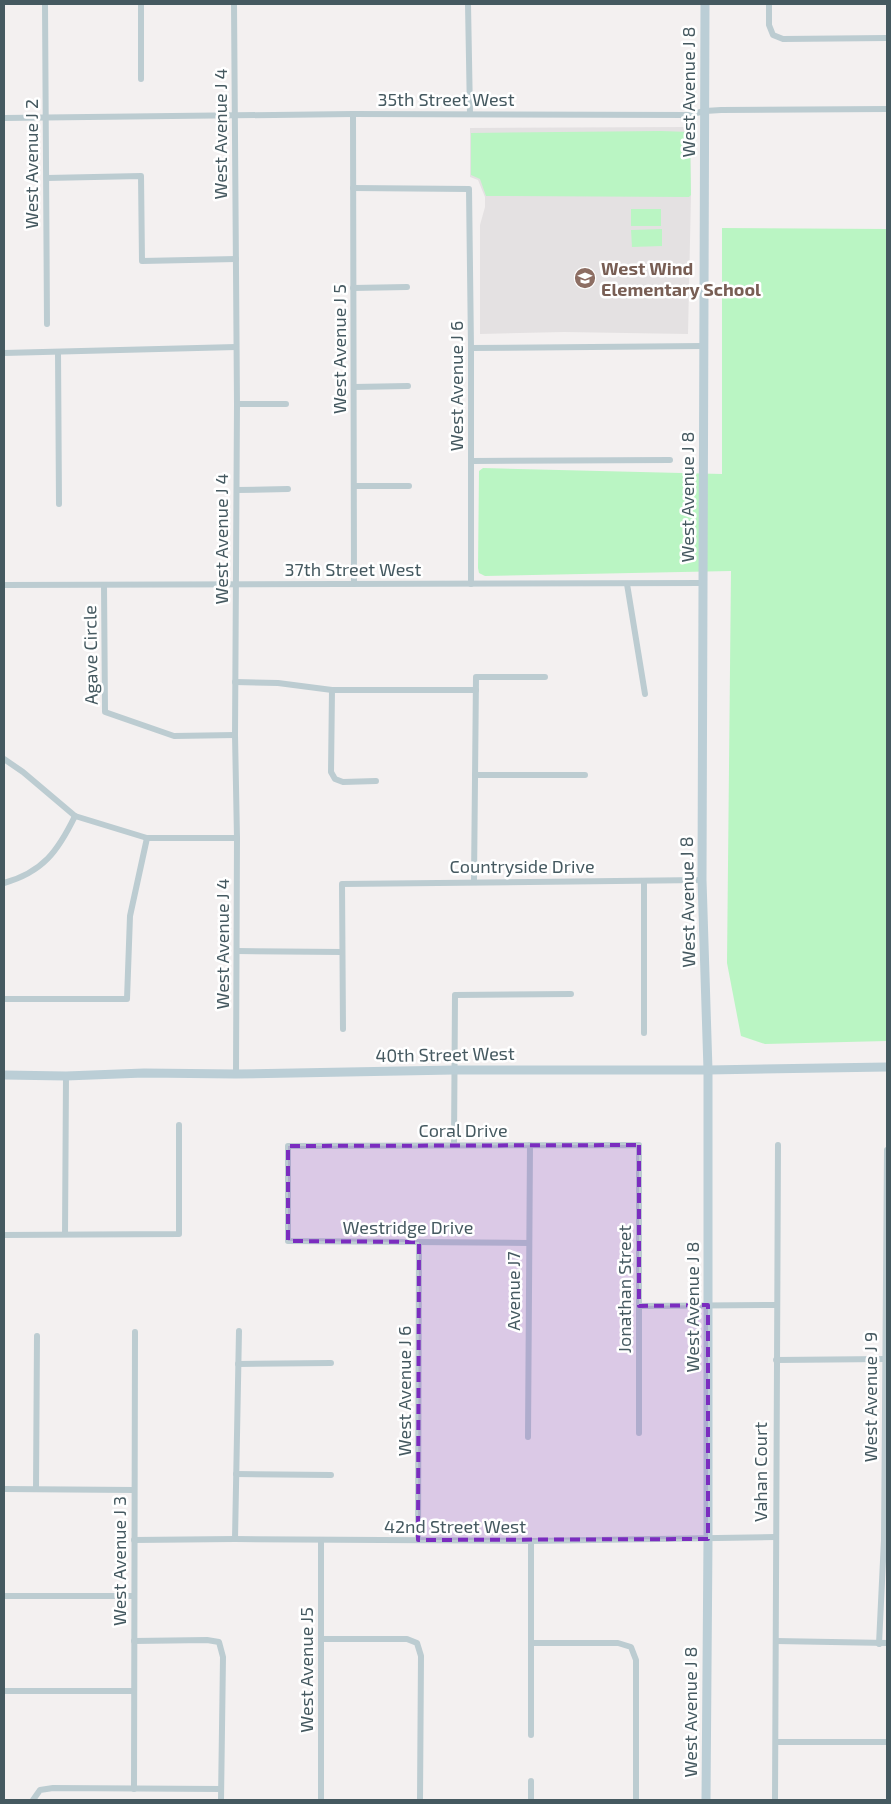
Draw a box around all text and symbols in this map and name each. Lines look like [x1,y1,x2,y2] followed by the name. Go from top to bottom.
[677,26,699,158] street label: West Avenue J 8
[209,68,231,200] street label: West Avenue J 4
[377,88,515,110] street label: 35th Street West
[20,99,42,229] street label: West Avenue J 2
[601,257,761,300] place label: West Wind Elementary School
[573,266,597,290] school or university icon: West Wind Elementary School
[328,284,350,414] street label: West Avenue J 5
[445,321,467,451] street label: West Avenue J 6
[676,431,698,563] street label: West Avenue J 8
[210,473,232,605] street label: West Avenue J 4
[285,558,422,580] street label: 37th Street West
[78,605,102,705] street label: Agave Circle
[675,836,699,968] street label: West Avenue J 8
[449,855,595,877] street label: Countryside Drive
[211,878,233,1010] street label: West Avenue J 4
[375,1042,515,1066] street label: 40th Street West
[418,1119,508,1141] street label: Coral Drive
[343,1216,473,1238] street label: Westridge Drive
[613,1225,635,1353] street label: Jonathan Street
[681,1241,703,1373] street label: West Avenue J 8
[502,1251,524,1331] street label: Avenue J7
[393,1326,415,1456] street label: West Avenue J 6
[859,1332,881,1462] street label: West Avenue J 9
[749,1422,771,1522] street label: Vahan Court
[108,1496,130,1626] street label: West Avenue J 3
[384,1515,526,1537] street label: 42nd Street West
[295,1607,317,1733] street label: West Avenue J5
[679,1646,701,1778] street label: West Avenue J 8

